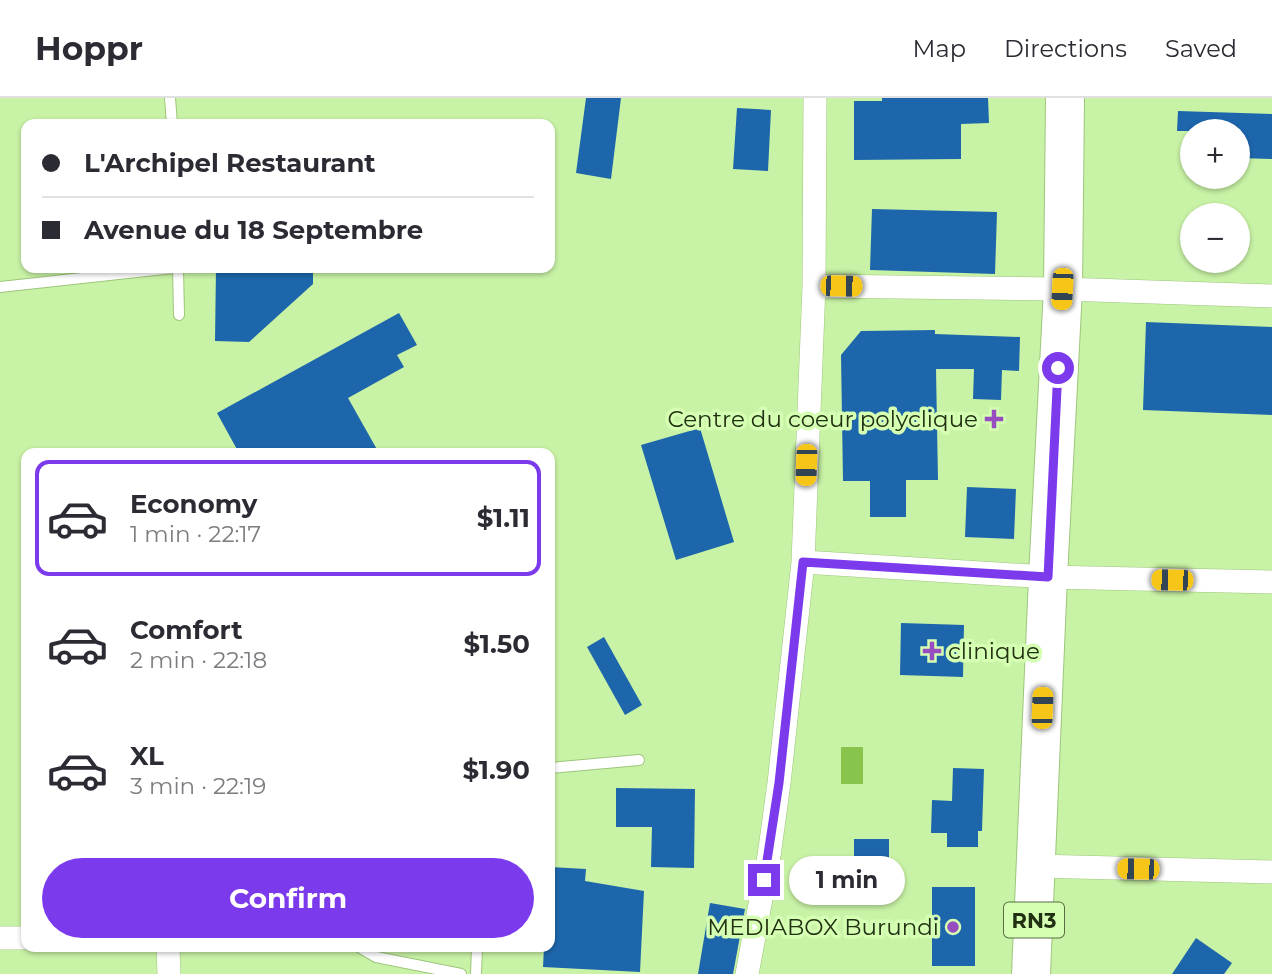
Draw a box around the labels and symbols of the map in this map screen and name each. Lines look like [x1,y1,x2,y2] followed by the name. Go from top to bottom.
[1051,267,1074,311] car
[820,275,863,297] car
[1042,352,1074,384] route start
[667,405,978,433] place label: Centre du coeur polyclique
[984,409,1004,429] marker: Centre du coeur polyclique
[795,444,818,486] car
[1151,569,1194,591] car
[948,637,1040,665] place label: clinique
[922,641,942,661] marker: clinique
[1031,687,1054,729] car
[788,856,904,904] callout: 1 min
[1117,858,1160,880] car
[748,864,780,896] route end
[1004,902,1064,938] road number: RN3
[707,913,939,941] place label: MEDIABOX Burundi
[945,919,961,935] marker: MEDIABOX Burundi

